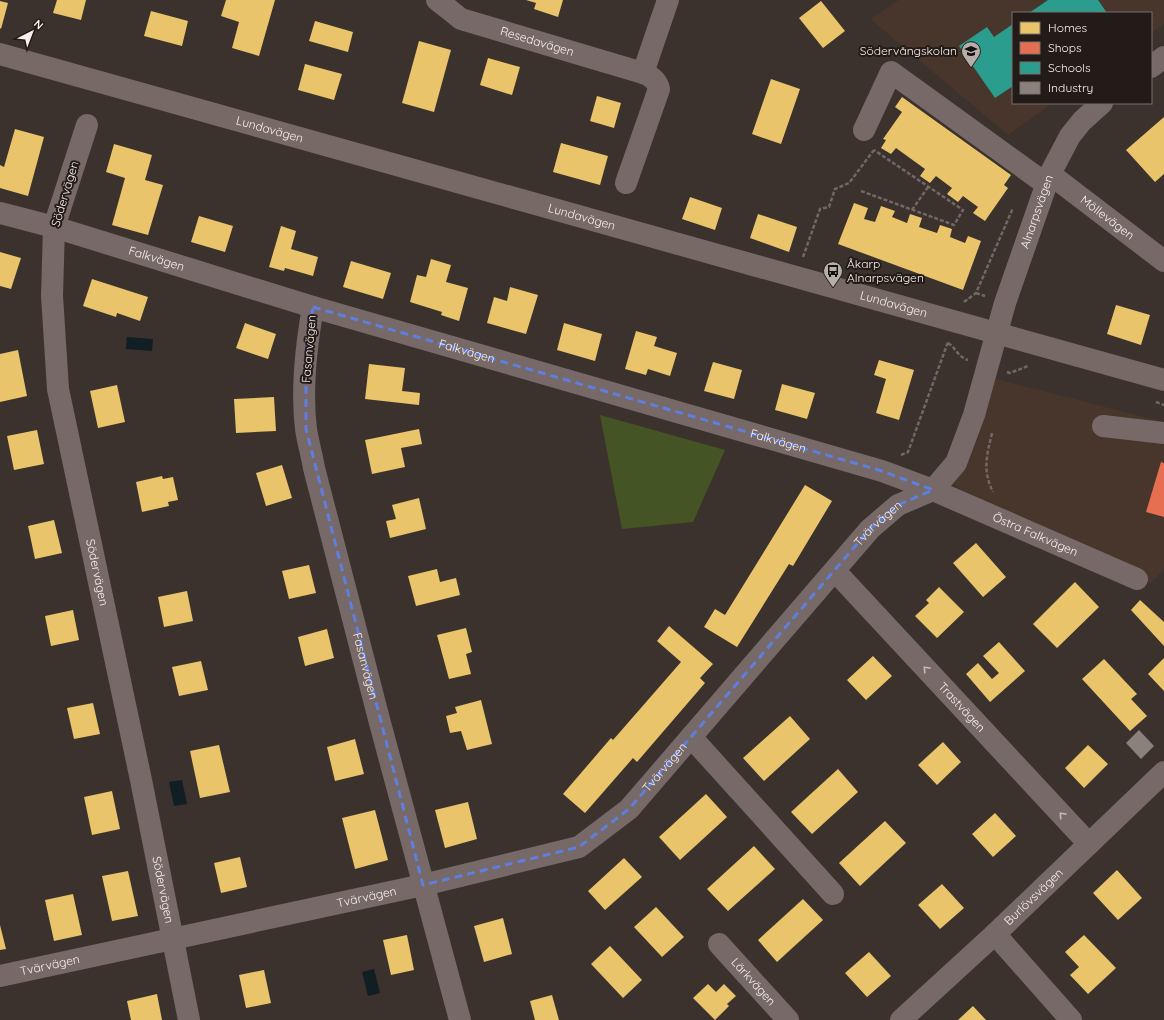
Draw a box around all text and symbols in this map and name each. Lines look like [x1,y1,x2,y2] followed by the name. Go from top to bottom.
[12,12,52,52] north arrow
[1012,12,1152,104] legend
[31,17,46,32] text: N
[1048,20,1088,35] text: Homes
[499,23,576,59] street label: Resedavägen
[960,40,982,68] school or university icon: Södervångskolan
[1048,40,1082,55] text: Shops
[860,43,957,58] place label: Södervångskolan
[1048,60,1091,75] text: Schools
[1048,80,1093,95] text: Industry
[234,112,305,146] street label: Lundavägen
[47,159,82,228] street label: Södervägen
[1017,173,1056,250] street label: Alnarpsvägen
[1078,192,1137,243] street label: Möllevägen
[546,200,617,233] street label: Lundavägen
[127,242,186,274] street label: Falkvägen
[847,256,924,285] place label: Åkarp Alnarpsvägen
[822,260,844,288] bus stop icon: Åkarp Alnarpsvägen
[858,287,929,320] street label: Lundavägen
[298,314,319,384] street label: Fasanvägen
[437,336,497,366] street label: Falkvägen
[749,425,808,456] street label: Falkvägen
[850,497,905,549] street label: Tvärvägen
[990,509,1080,559] street label: Östra Falkvägen
[83,538,112,607] street label: Södervägen
[350,631,382,701] street label: Fasanvägen
[923,666,931,674] one-way arrow
[935,679,989,735] street label: Trastvägen
[639,739,690,795] street label: Tvärvägen
[1059,812,1067,820] one-way arrow
[149,855,177,924] street label: Södervägen
[1001,865,1066,928] street label: Burlövsvägen
[335,883,398,910] street label: Tvärvägen
[19,951,81,978] street label: Tvärvägen
[728,954,779,1008] street label: Lärkvägen

